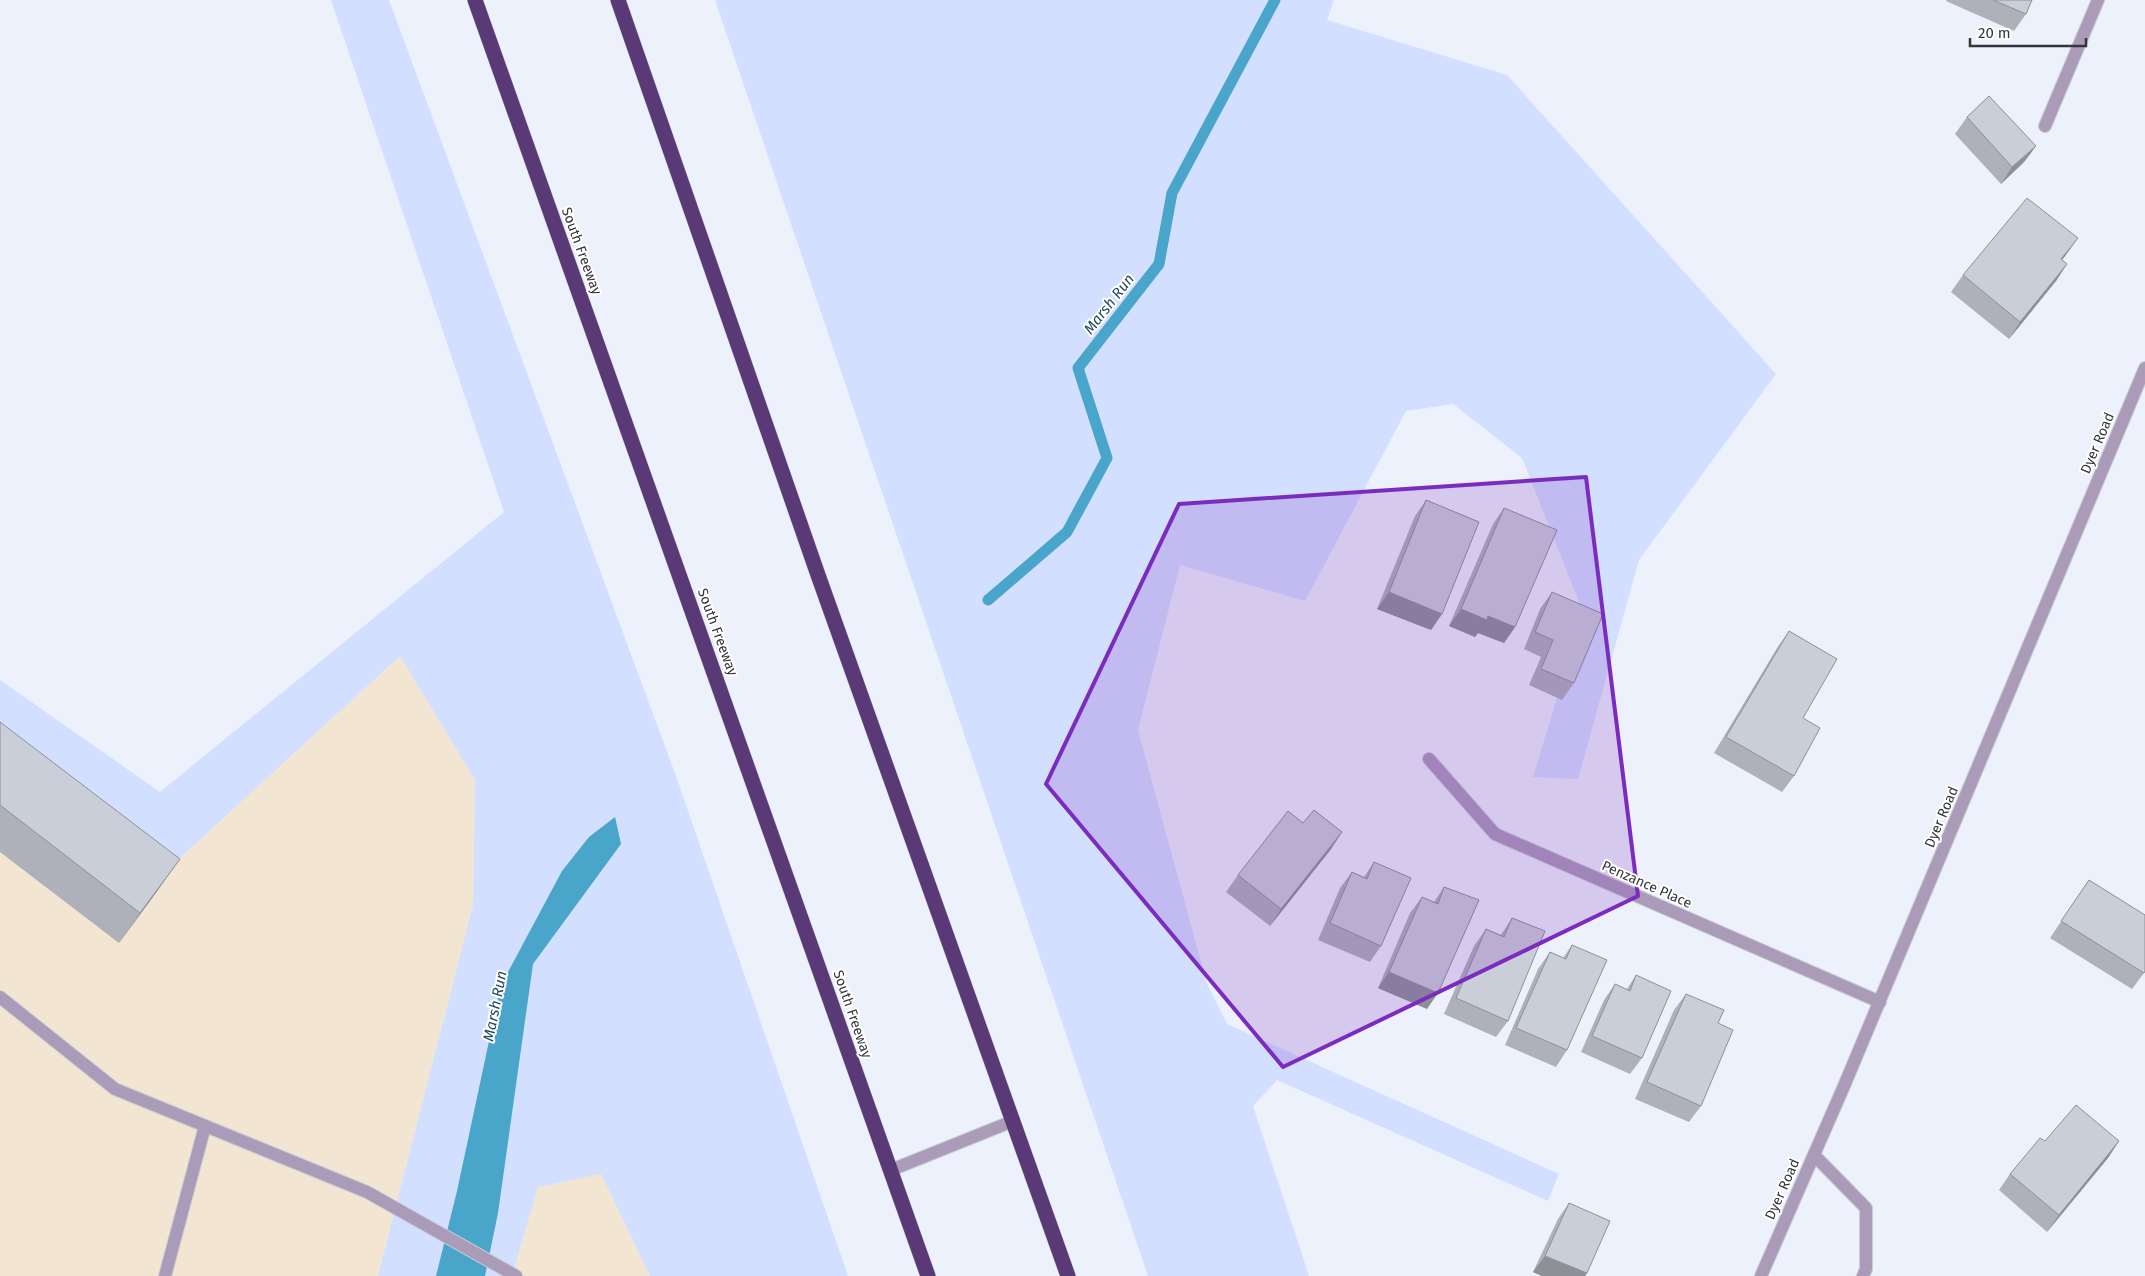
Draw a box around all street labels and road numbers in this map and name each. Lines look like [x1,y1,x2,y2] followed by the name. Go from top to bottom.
[558,205,605,297] street label: South Freeway
[2077,410,2118,476] street label: Dyer Road
[694,586,741,678] street label: South Freeway
[1921,784,1962,850] street label: Dyer Road
[1599,857,1694,912] street label: Penzance Place
[830,968,876,1060] street label: South Freeway
[1761,1156,1803,1222] street label: Dyer Road

